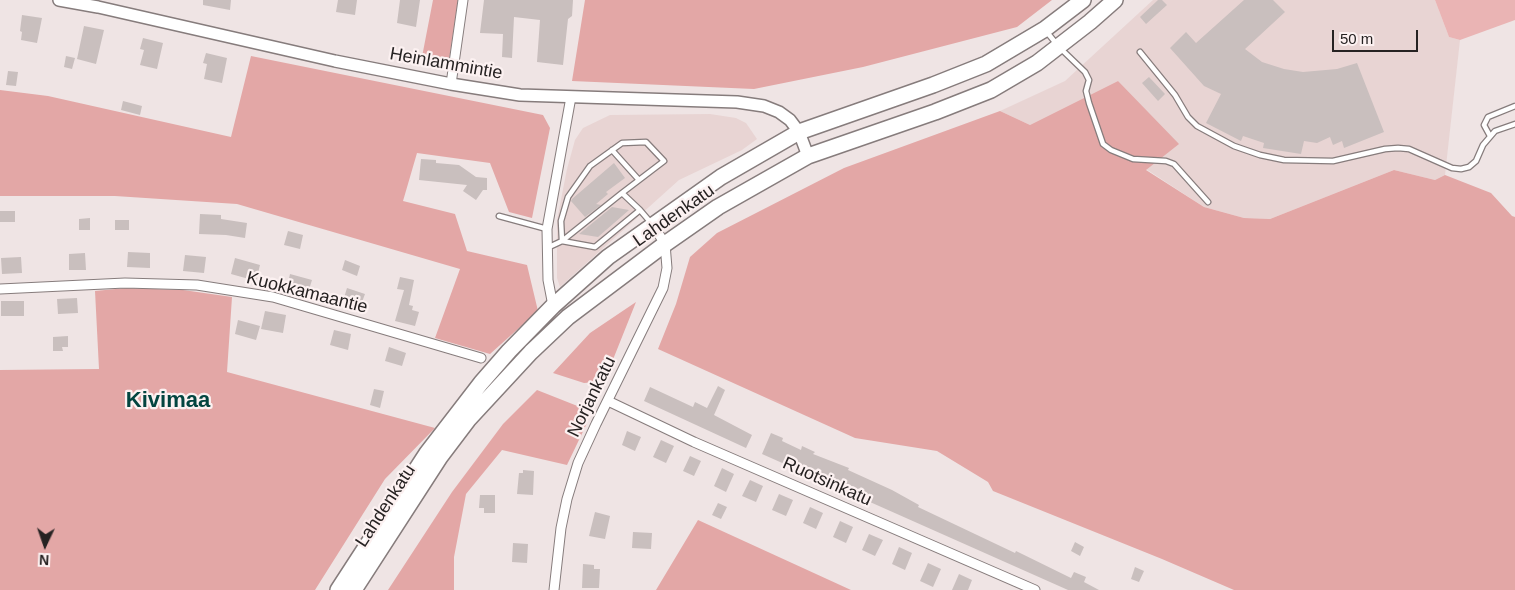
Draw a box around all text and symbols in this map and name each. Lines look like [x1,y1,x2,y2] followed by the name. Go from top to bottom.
[1335,20,1421,52] scale bar
[1340,30,1373,47] text: 50 m
[388,43,504,85] street label: Heinlammintie
[629,180,719,252] street label: Lahdenkatu
[244,268,370,318] street label: Kuokkamaantie
[563,353,621,441] street label: Norjankatu
[126,388,210,414] district label: Kivimaa
[779,453,875,511] street label: Ruotsinkatu
[351,461,421,551] street label: Lahdenkatu
[20,520,70,570] north arrow
[39,552,50,568] text: N

